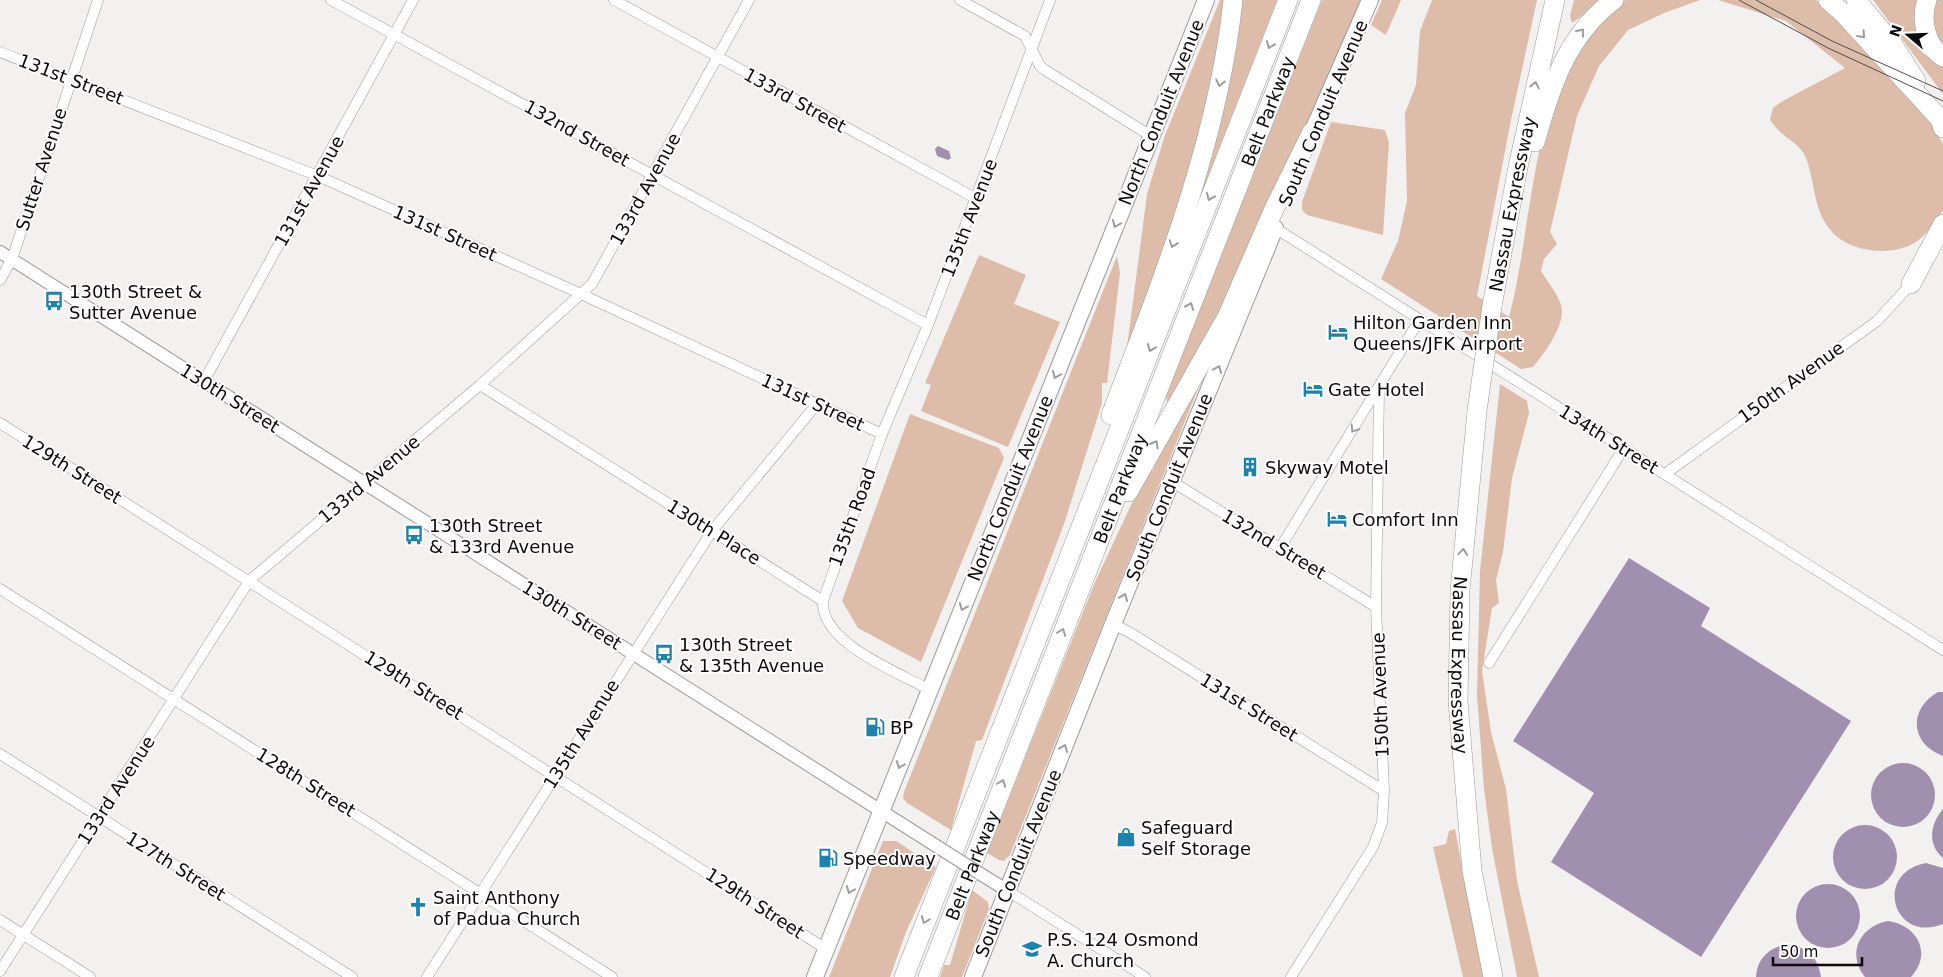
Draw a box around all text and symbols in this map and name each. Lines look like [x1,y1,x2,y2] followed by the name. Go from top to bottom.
[1883,10,1933,60] north arrow
[1114,16,1208,208] street label: North Conduit Avenue
[1274,17,1372,209] street label: South Conduit Avenue
[1886,23,1905,39] text: N
[1576,29,1584,38] one-way arrow
[1856,29,1865,38] one-way arrow
[1266,40,1276,49] one-way arrow
[15,49,127,109] street label: 131st Street
[1236,53,1299,169] street label: Belt Parkway
[740,63,850,137] street label: 133rd Street
[1216,78,1226,87] one-way arrow
[1529,80,1540,89] one-way arrow
[520,95,634,171] street label: 132nd Street
[11,105,71,233] street label: Sutter Avenue
[1484,114,1540,293] street label: Nassau Expressway
[605,129,685,249] street label: 133rd Avenue
[270,132,348,250] street label: 131st Avenue
[937,156,1001,280] street label: 135th Avenue
[1206,192,1216,200] one-way arrow
[390,201,500,265] street label: 131st Street
[1112,219,1122,228] one-way arrow
[1169,239,1179,248] one-way arrow
[69,281,202,323] place label: 130th Street & Sutter Avenue
[43,290,65,312] bus stop icon: 130th Street & Sutter Avenue
[1185,303,1195,311] one-way arrow
[1353,312,1522,354] place label: Hilton Garden Inn Queens/JFK Airport
[1327,321,1349,343] hotel icon: Hilton Garden Inn Queens/JFK Airport
[1734,337,1848,427] street label: 150th Avenue
[1147,343,1157,352] one-way arrow
[176,359,284,437] street label: 130th Street
[1211,365,1222,374] one-way arrow
[758,369,868,435] street label: 131st Street
[1051,370,1062,379] one-way arrow
[1302,378,1324,400] hotel icon: Gate Hotel
[1328,379,1425,400] place label: Gate Hotel
[1122,390,1216,584] street label: South Conduit Avenue
[963,392,1057,584] street label: North Conduit Avenue
[1555,400,1663,478] street label: 134th Street
[1350,424,1360,433] one-way arrow
[18,430,126,508] street label: 129th Street
[1089,430,1151,546] street label: Belt Parkway
[314,431,424,527] street label: 133rd Avenue
[1148,441,1158,450] one-way arrow
[1239,456,1261,478] building icon: Skyway Motel
[1265,457,1389,478] place label: Skyway Motel
[824,465,880,569] street label: 135th Road
[663,495,765,569] street label: 130th Place
[1218,505,1330,583] street label: 132nd Street
[1326,508,1348,530] hotel icon: Comfort Inn
[1352,509,1459,530] place label: Comfort Inn
[429,515,574,557] place label: 130th Street & 133rd Avenue
[403,524,425,546] bus stop icon: 130th Street & 133rd Avenue
[1457,548,1468,556] one-way arrow
[1447,575,1473,755] street label: Nassau Expressway
[518,576,626,654] street label: 130th Street
[1118,593,1128,602] one-way arrow
[959,602,969,611] one-way arrow
[1056,628,1066,637] one-way arrow
[1367,632,1393,758] street label: 150th Avenue
[679,634,824,676] place label: 130th Street & 135th Avenue
[653,643,675,665] bus stop icon: 130th Street & 135th Avenue
[360,646,468,724] street label: 129th Street
[1196,669,1302,745] street label: 131st Street
[539,675,623,793] street label: 135th Avenue
[864,716,886,738] fuel station icon: BP
[890,717,913,738] place label: BP
[73,732,159,848] street label: 133rd Avenue
[252,743,360,821] street label: 128th Street
[1058,744,1068,753] one-way arrow
[896,761,906,769] one-way arrow
[971,766,1065,960] street label: South Conduit Avenue
[996,780,1006,788] one-way arrow
[941,807,1003,923] street label: Belt Parkway
[1141,817,1251,859] place label: Safeguard Self Storage
[1115,826,1137,848] shop icon: Safeguard Self Storage
[122,827,230,905] street label: 127th Street
[817,847,839,869] fuel station icon: Speedway
[843,848,936,869] place label: Speedway
[702,863,808,943] street label: 129th Street
[846,885,856,894] one-way arrow
[433,887,580,929] place label: Saint Anthony of Padua Church
[407,896,429,918] church icon: Saint Anthony of Padua Church
[921,915,931,924] one-way arrow
[1047,929,1199,971] place label: P.S. 124 Osmond A. Church
[1773,934,1862,966] scale bar
[1021,938,1043,960] school or university icon: P.S. 124 Osmond A. Church
[1780,943,1818,961] text: 50 m

